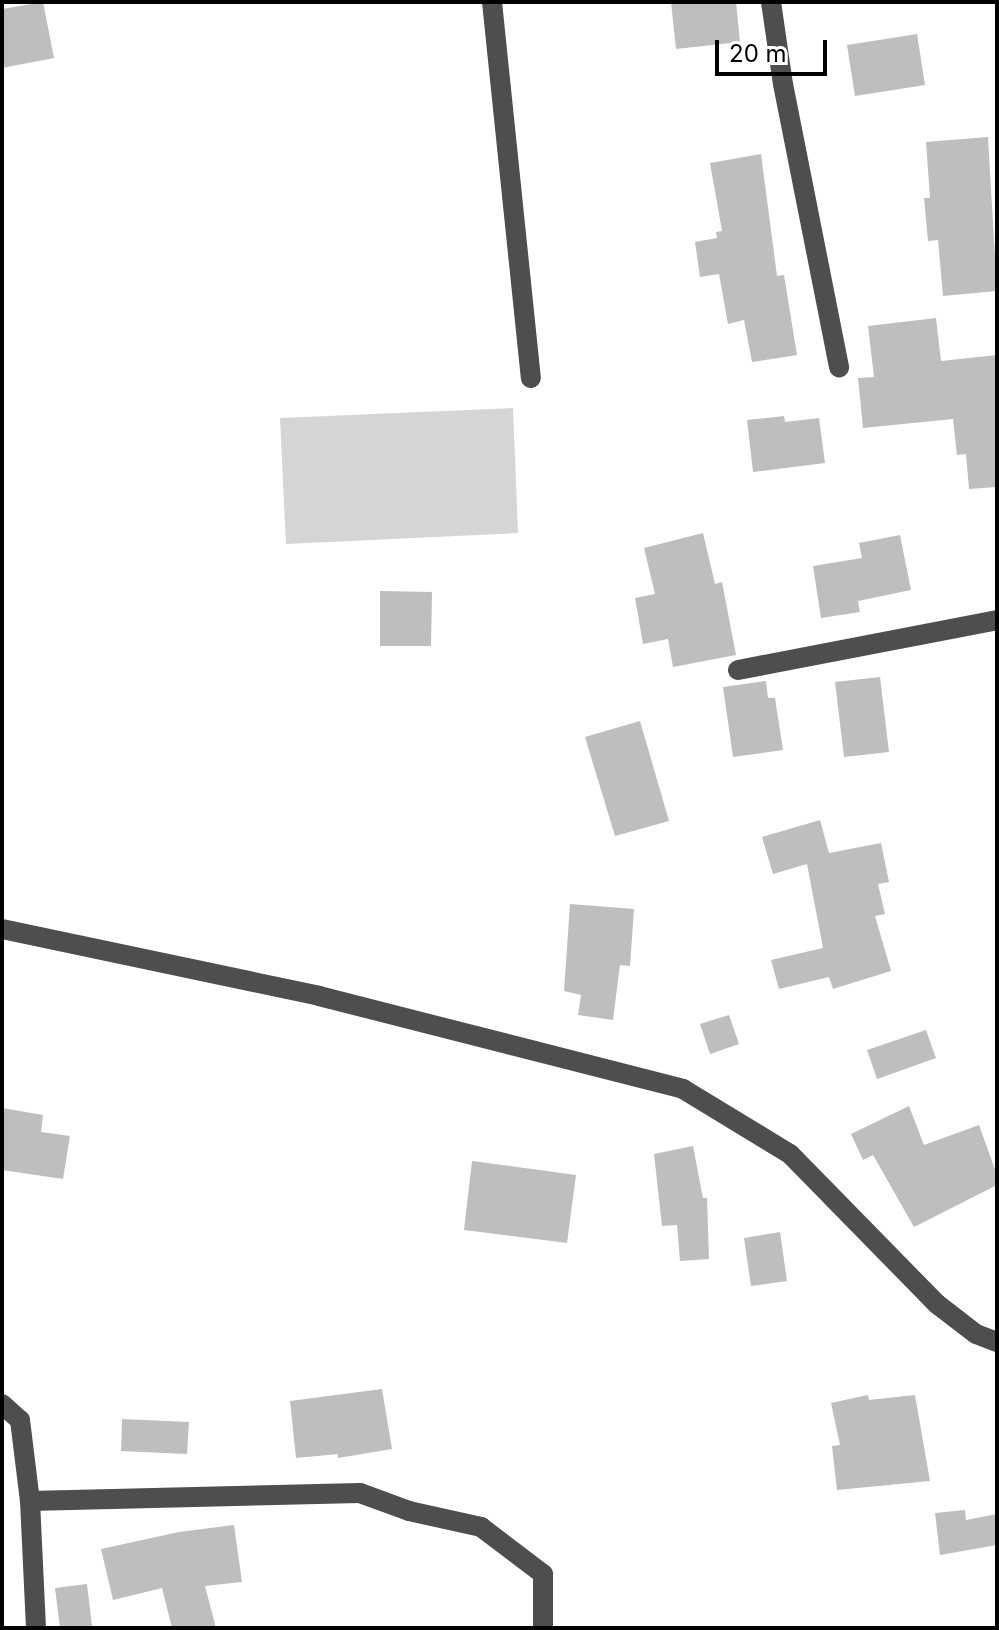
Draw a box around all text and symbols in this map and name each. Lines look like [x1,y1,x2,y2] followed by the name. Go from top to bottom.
[719,24,831,74] scale bar
[729,39,787,68] text: 20 m

